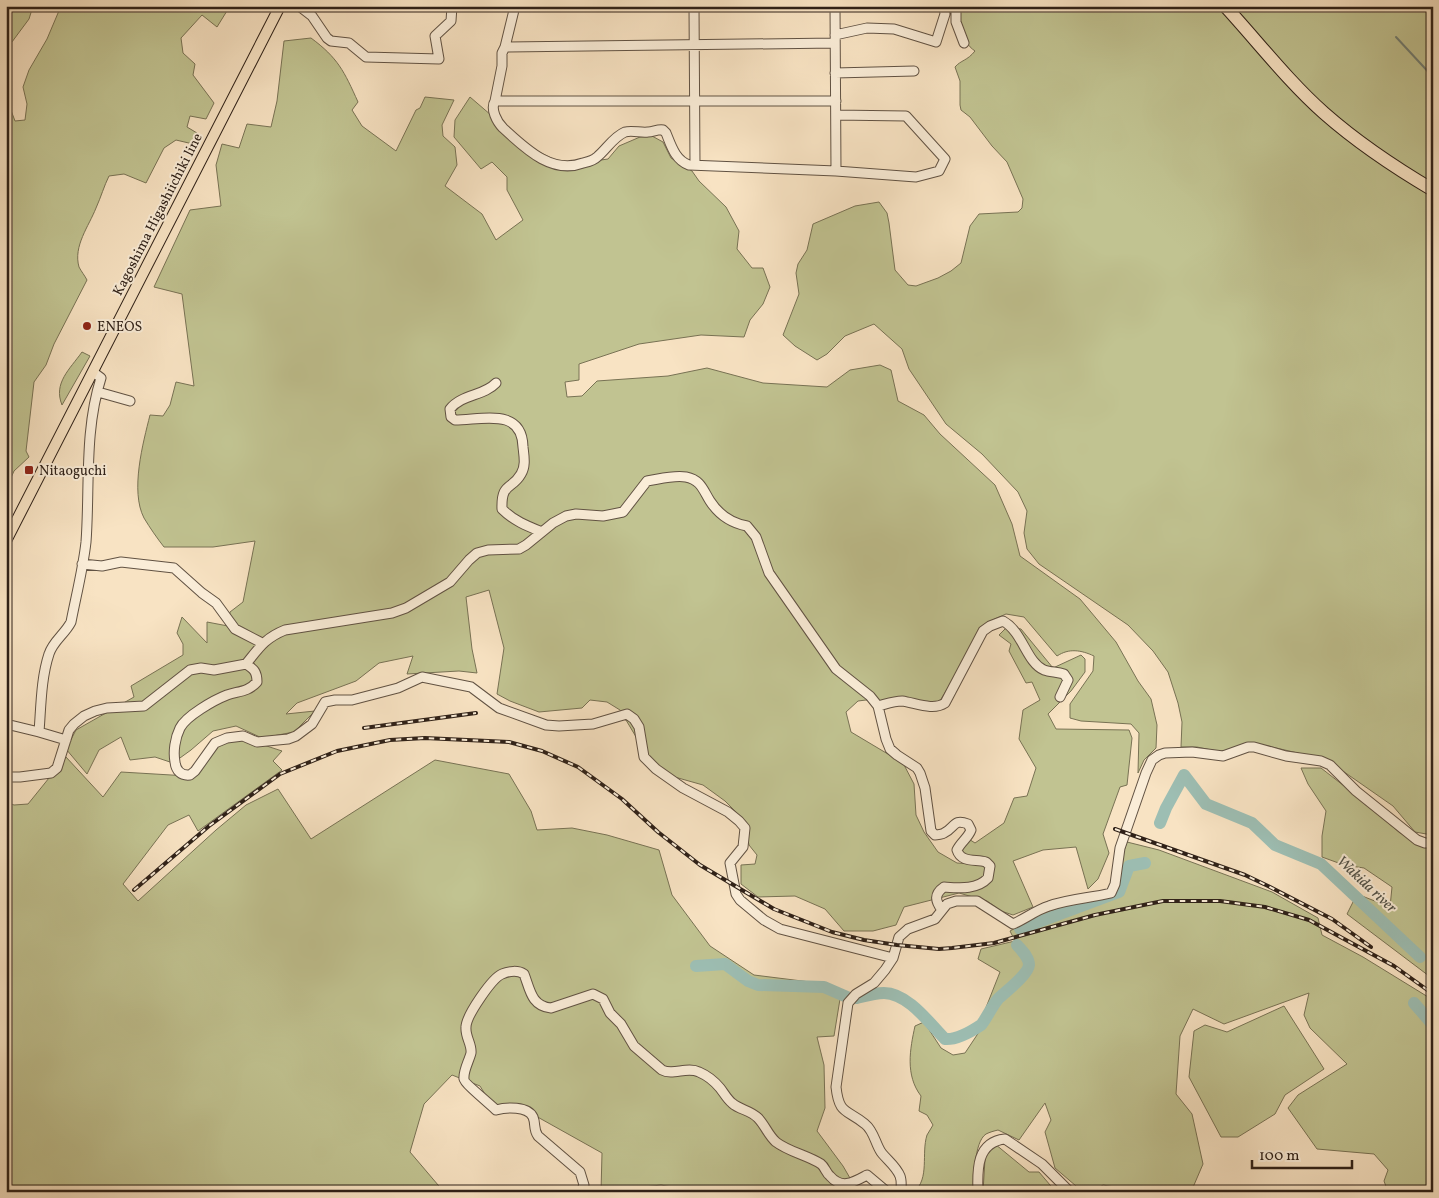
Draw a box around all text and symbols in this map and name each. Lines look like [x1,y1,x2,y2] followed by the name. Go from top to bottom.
[109,130,208,299] street label: Kagoshima Higashiichiki line
[97,318,142,337] place label: ENEOS
[81,320,93,332] marker: ENEOS
[39,462,106,481] place label: Nitaoguchi
[23,464,35,476] marker: Nitaoguchi
[1331,852,1401,919] water label: Wakida river
[1252,1138,1352,1170] scale bar
[1259,1146,1299,1167] text: 100 m

